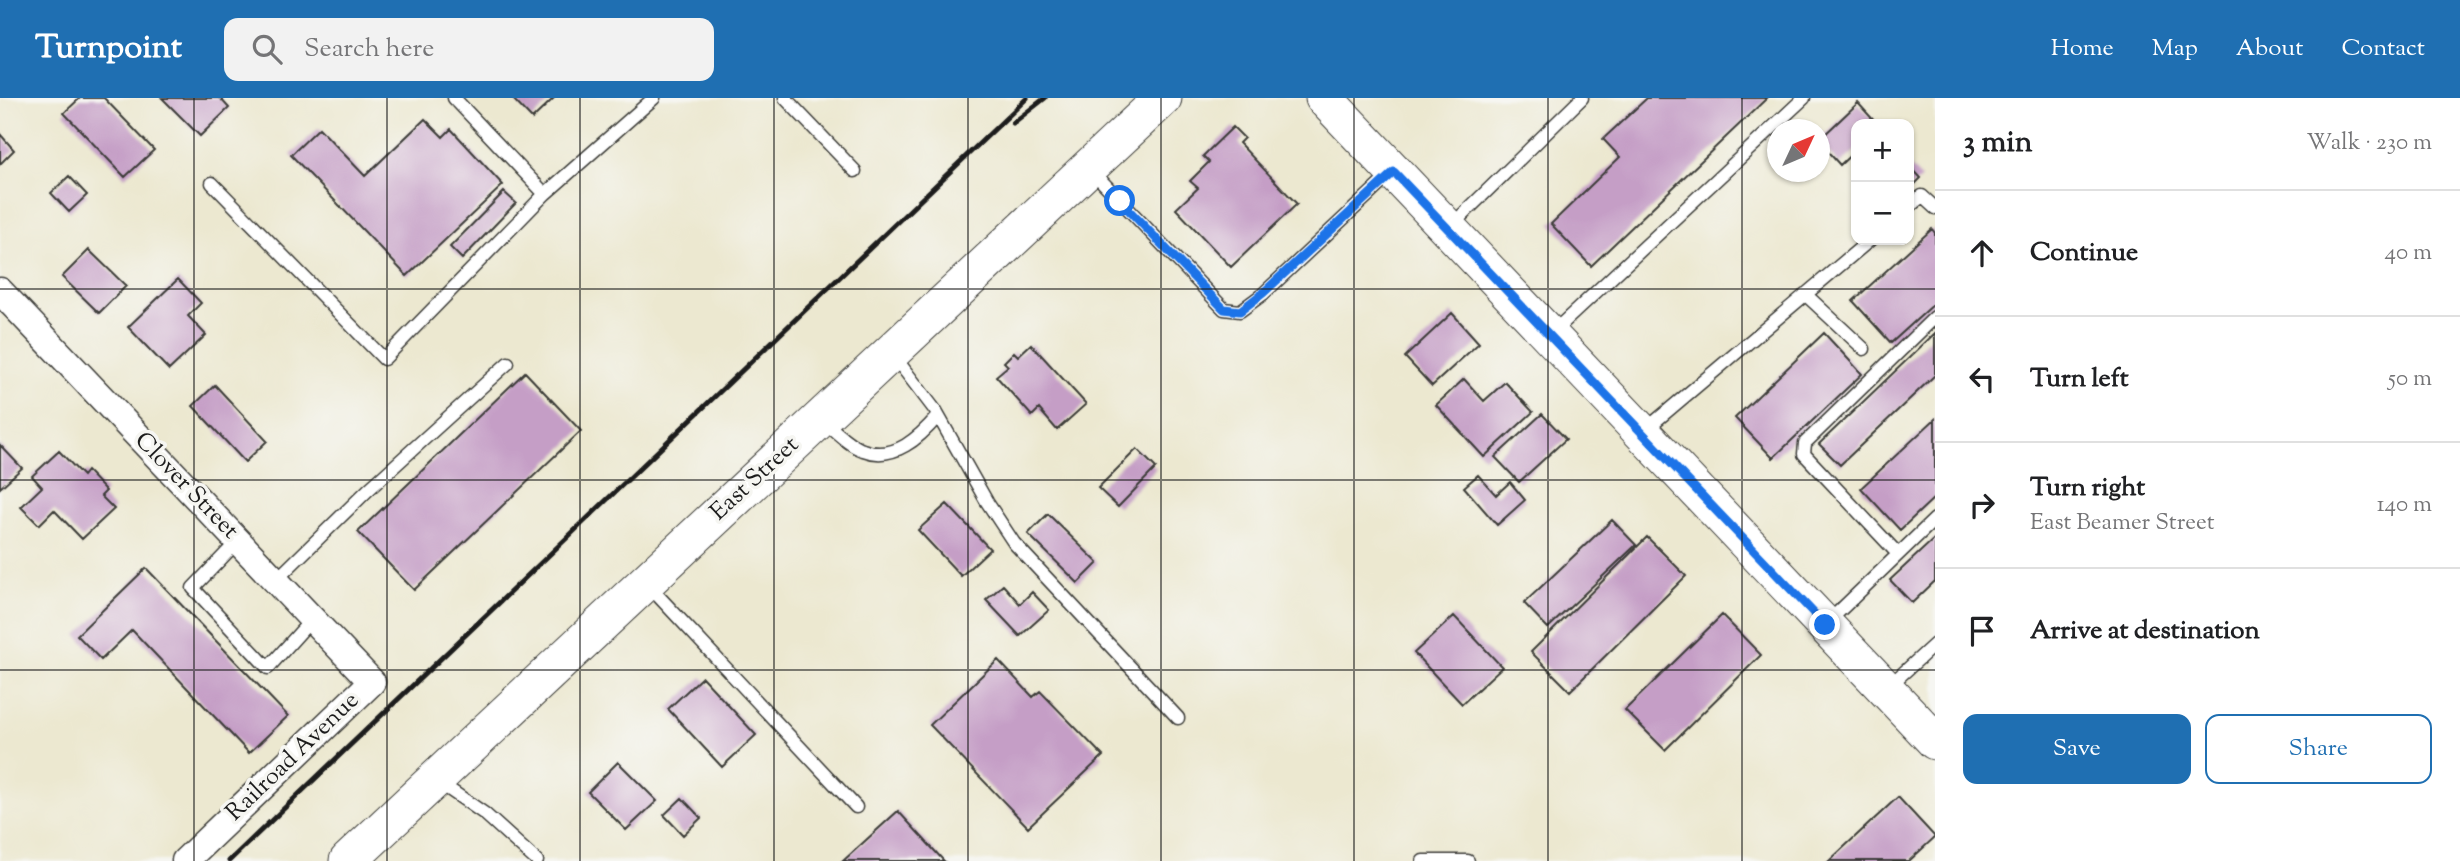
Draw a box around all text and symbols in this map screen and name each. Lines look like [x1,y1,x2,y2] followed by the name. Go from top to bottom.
[224,18,714,81] search box
[35,25,182,73] text: Turnpoint
[248,30,286,68] icon: search
[304,31,434,68] text: Search here
[2051,32,2114,66] text: Home
[2152,32,2198,66] text: Map
[2236,32,2303,66] text: About
[2341,32,2425,66] text: Contact
[1767,119,1830,182] north arrow
[1851,119,1914,245] map controls
[1851,119,1914,182] button: +
[1963,122,2033,165] text: 3 min
[2306,127,2432,160] text: Walk · 230 m
[1851,182,1914,245] button: −
[1104,185,1135,216] route start
[1963,234,2001,272] icon: ahead
[2030,235,2138,272] text: Continue
[2385,237,2432,270] text: 40 m
[1963,360,2001,398] icon: left
[2030,361,2129,398] text: Turn left
[2388,363,2432,396] text: 50 m
[126,425,246,547] street label: Clover Street
[703,429,807,529] street label: East Street
[2030,470,2145,507] text: Turn right
[1963,486,2001,524] icon: right
[2377,489,2432,522] text: 140 m
[2030,507,2215,540] text: East Beamer Street
[1809,609,1840,640] route end
[1963,612,2001,650] icon: arrive
[2030,613,2260,650] text: Arrive at destination
[219,685,367,829] street label: Railroad Avenue
[1963,714,2191,784] button: Save
[2205,714,2432,784] button: Share

